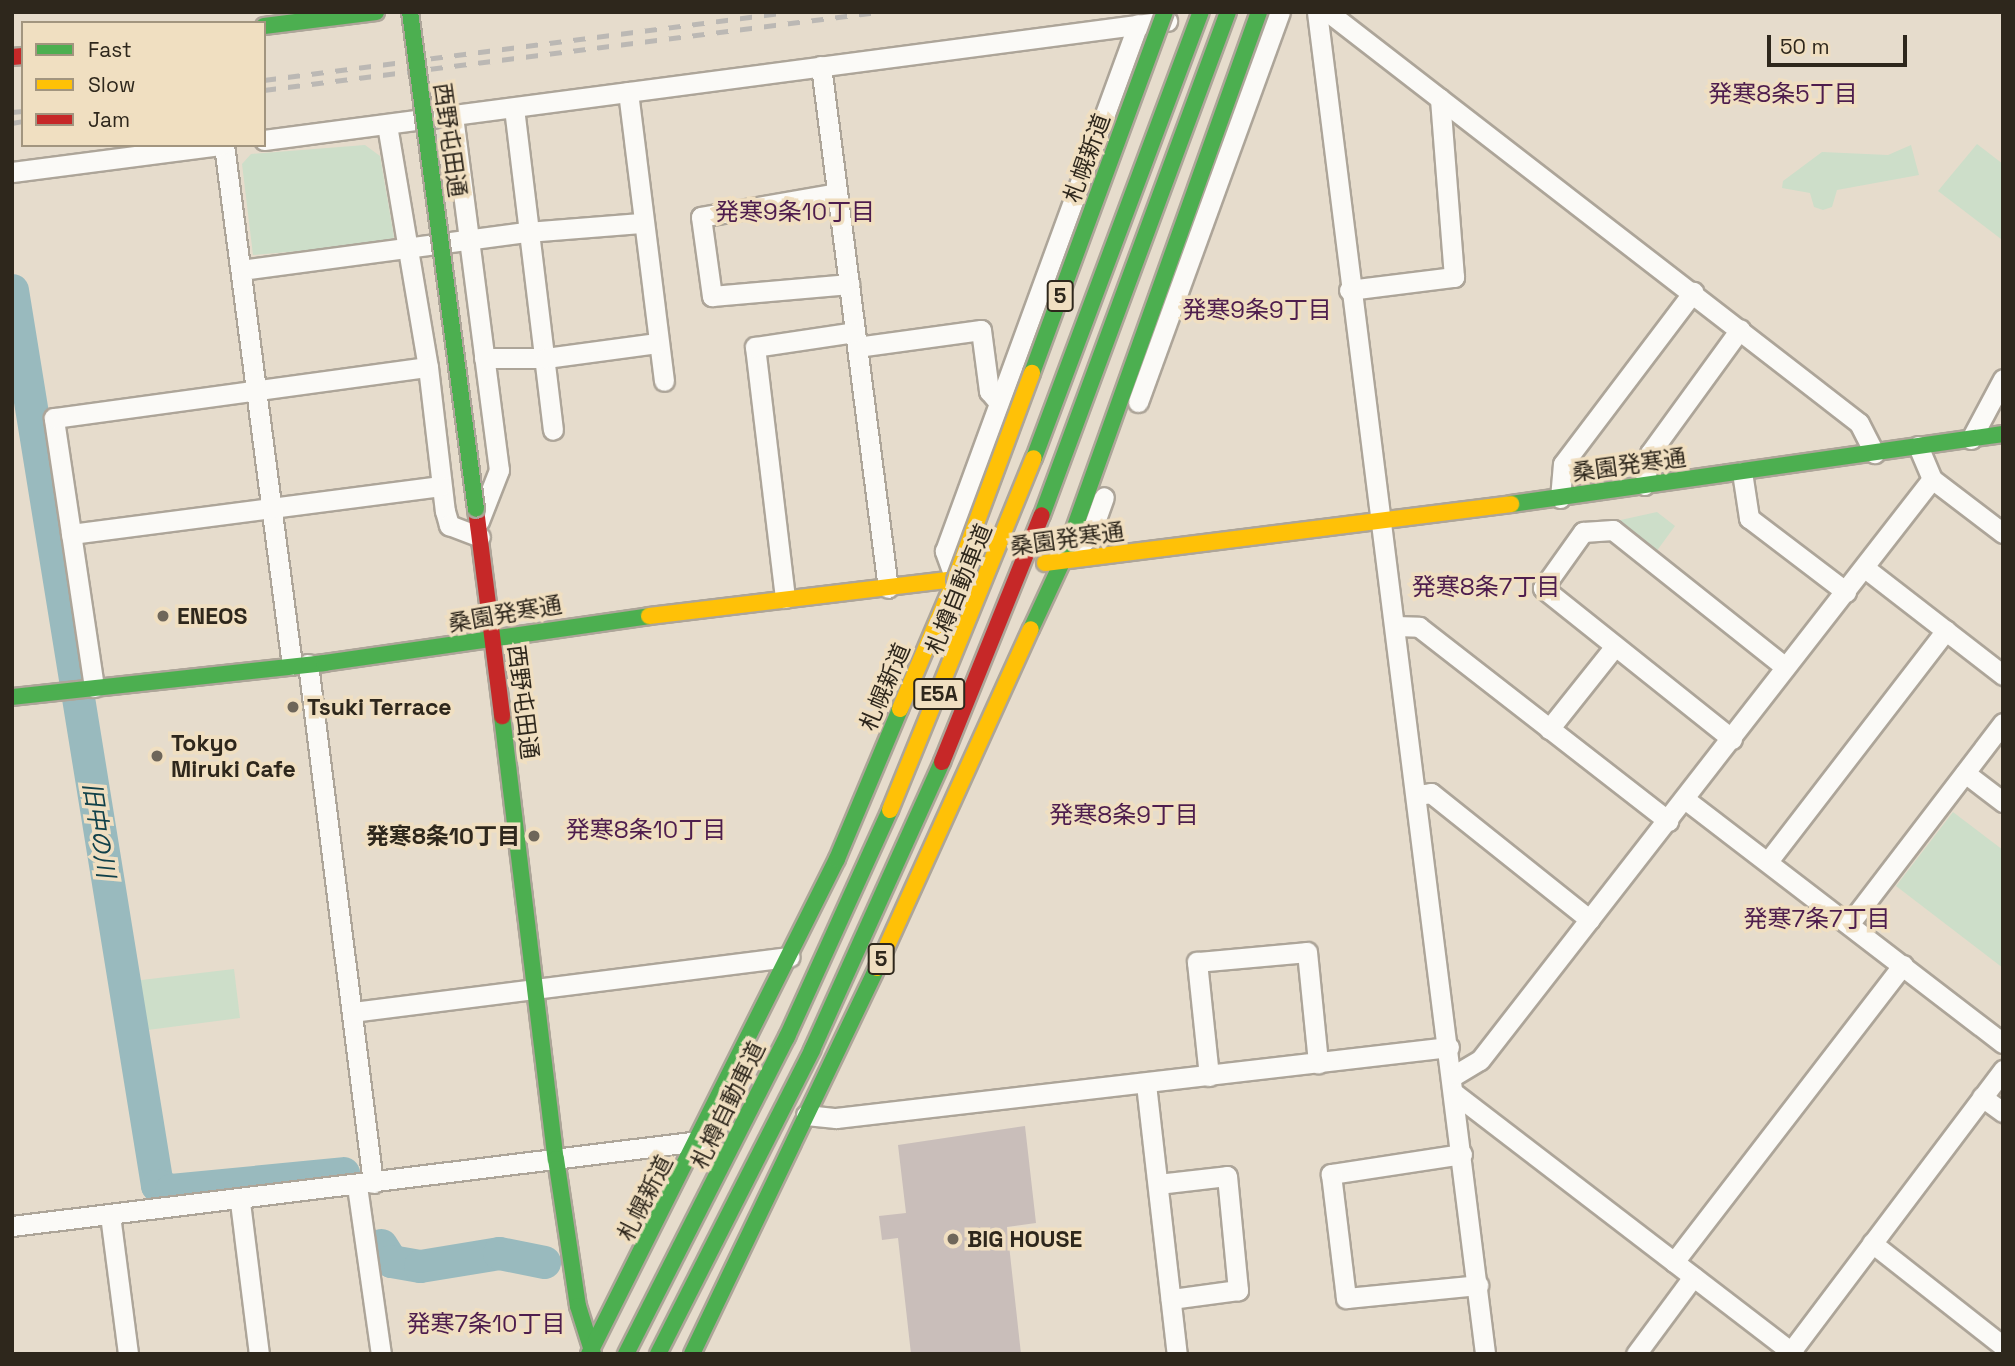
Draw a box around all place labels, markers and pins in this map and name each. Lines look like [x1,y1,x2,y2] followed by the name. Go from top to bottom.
[177,602,247,630] place label: ENEOS
[155,608,171,624] marker: ENEOS
[307,693,452,721] place label: Tsuki Terrace
[285,699,301,715] marker: Tsuki Terrace
[171,729,296,783] place label: Tokyo Miruki Cafe
[149,748,165,764] marker: Tokyo Miruki Cafe
[366,822,520,850] place label: 発寒8条10丁目
[526,828,542,844] marker: 発寒8条10丁目
[967,1225,1082,1253] place label: BIG HOUSE
[945,1231,961,1247] marker: BIG HOUSE

